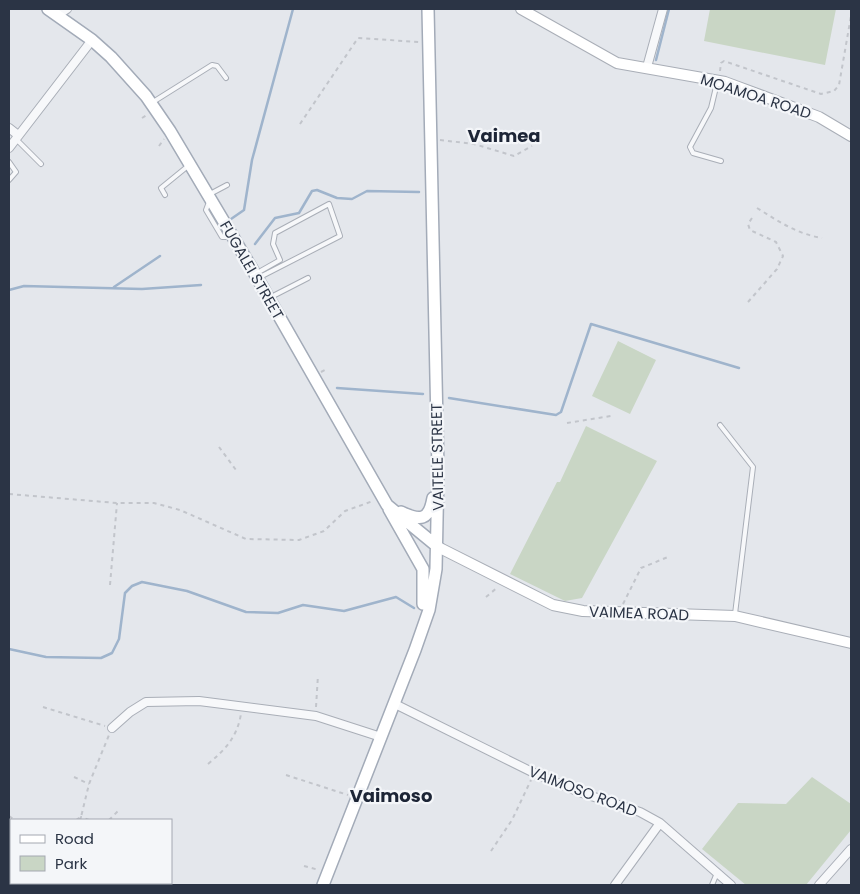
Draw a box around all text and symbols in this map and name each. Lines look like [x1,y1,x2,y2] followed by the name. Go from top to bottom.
[698,68,814,124] street label: MOAMOA ROAD
[467,123,541,148] district label: Vaimea
[215,217,289,323] street label: FUGALEI STREET
[426,403,448,511] street label: VAITELE STREET
[589,601,689,625] street label: VAIMEA ROAD
[526,761,640,821] street label: VAIMOSO ROAD
[350,783,432,808] district label: Vaimoso
[10,819,172,884] legend
[55,828,94,849] text: Road
[55,853,87,874] text: Park

